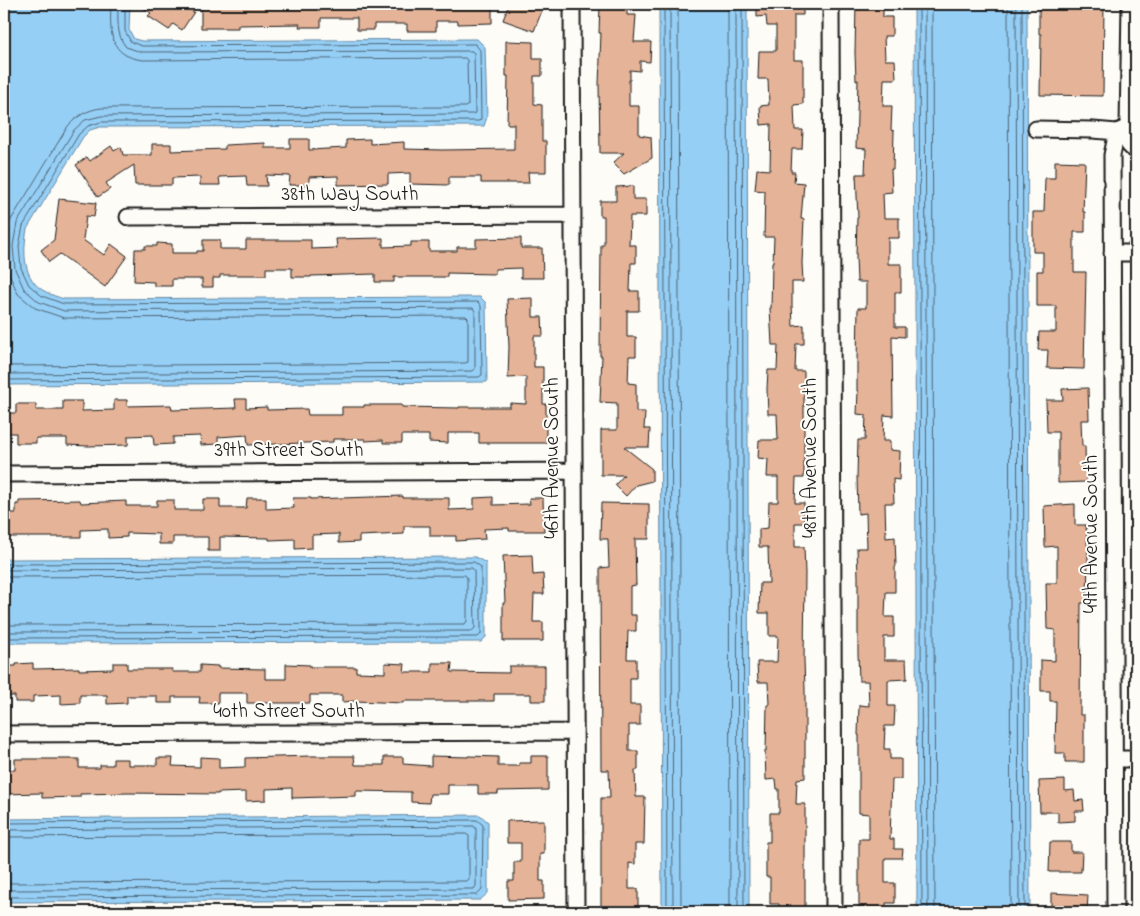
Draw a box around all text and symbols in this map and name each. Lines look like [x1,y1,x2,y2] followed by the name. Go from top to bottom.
[282,180,418,212] street label: 38th Way South
[538,377,568,539] street label: 46th Avenue South
[796,378,826,538] street label: 48th Avenue South
[215,436,363,466] street label: 39th Street South
[1077,455,1107,613] street label: 49th Avenue South
[213,697,365,727] street label: 40th Street South

